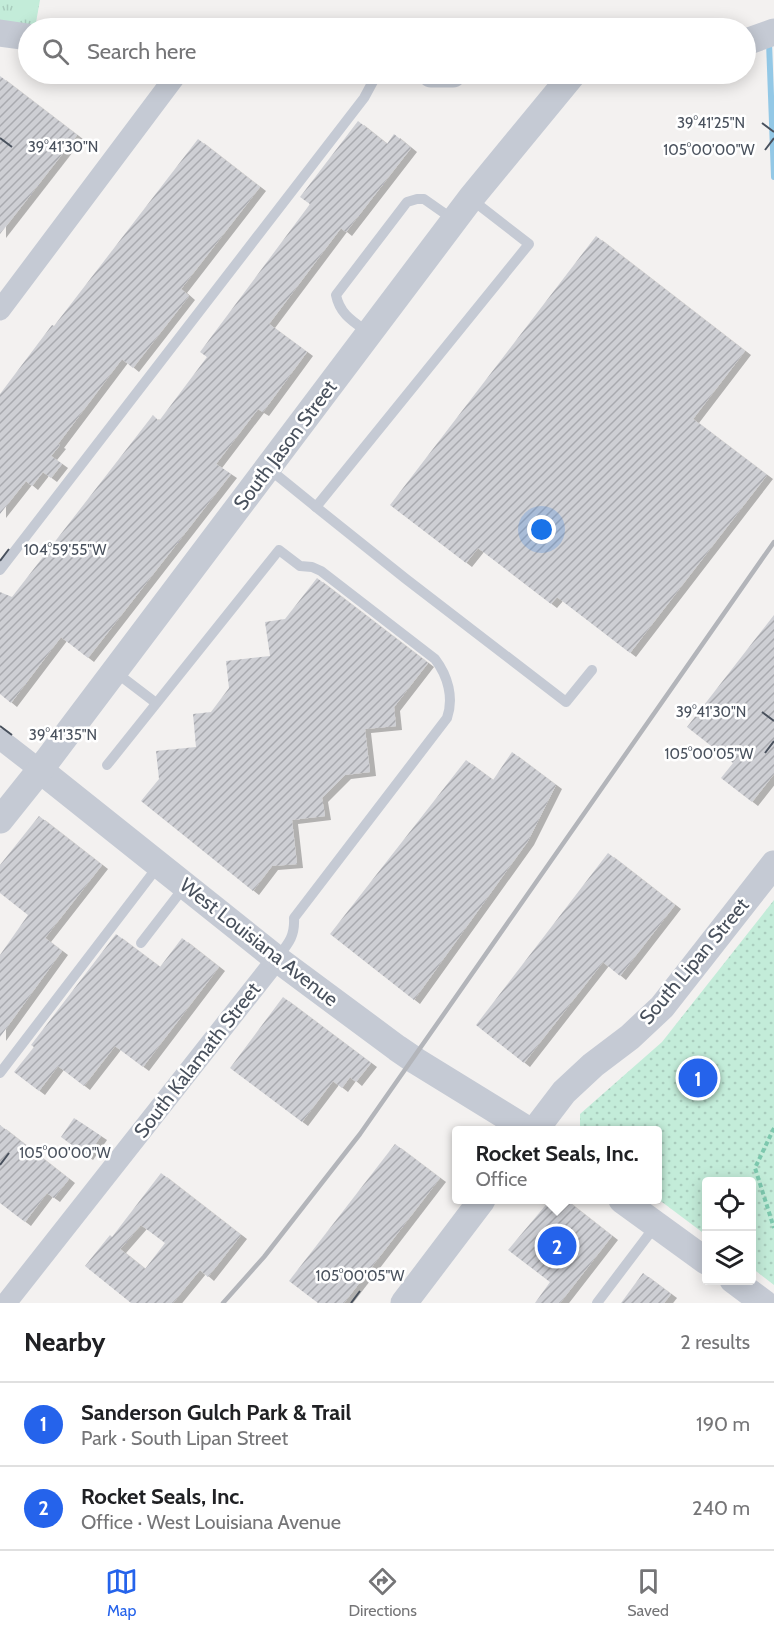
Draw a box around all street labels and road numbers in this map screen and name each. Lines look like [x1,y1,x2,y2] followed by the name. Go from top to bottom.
[228,375,342,515] street label: South Jason Street
[175,873,343,1011] street label: West Louisiana Avenue
[634,893,754,1029] street label: South Lipan Street
[129,977,265,1143] street label: South Kalamath Street

